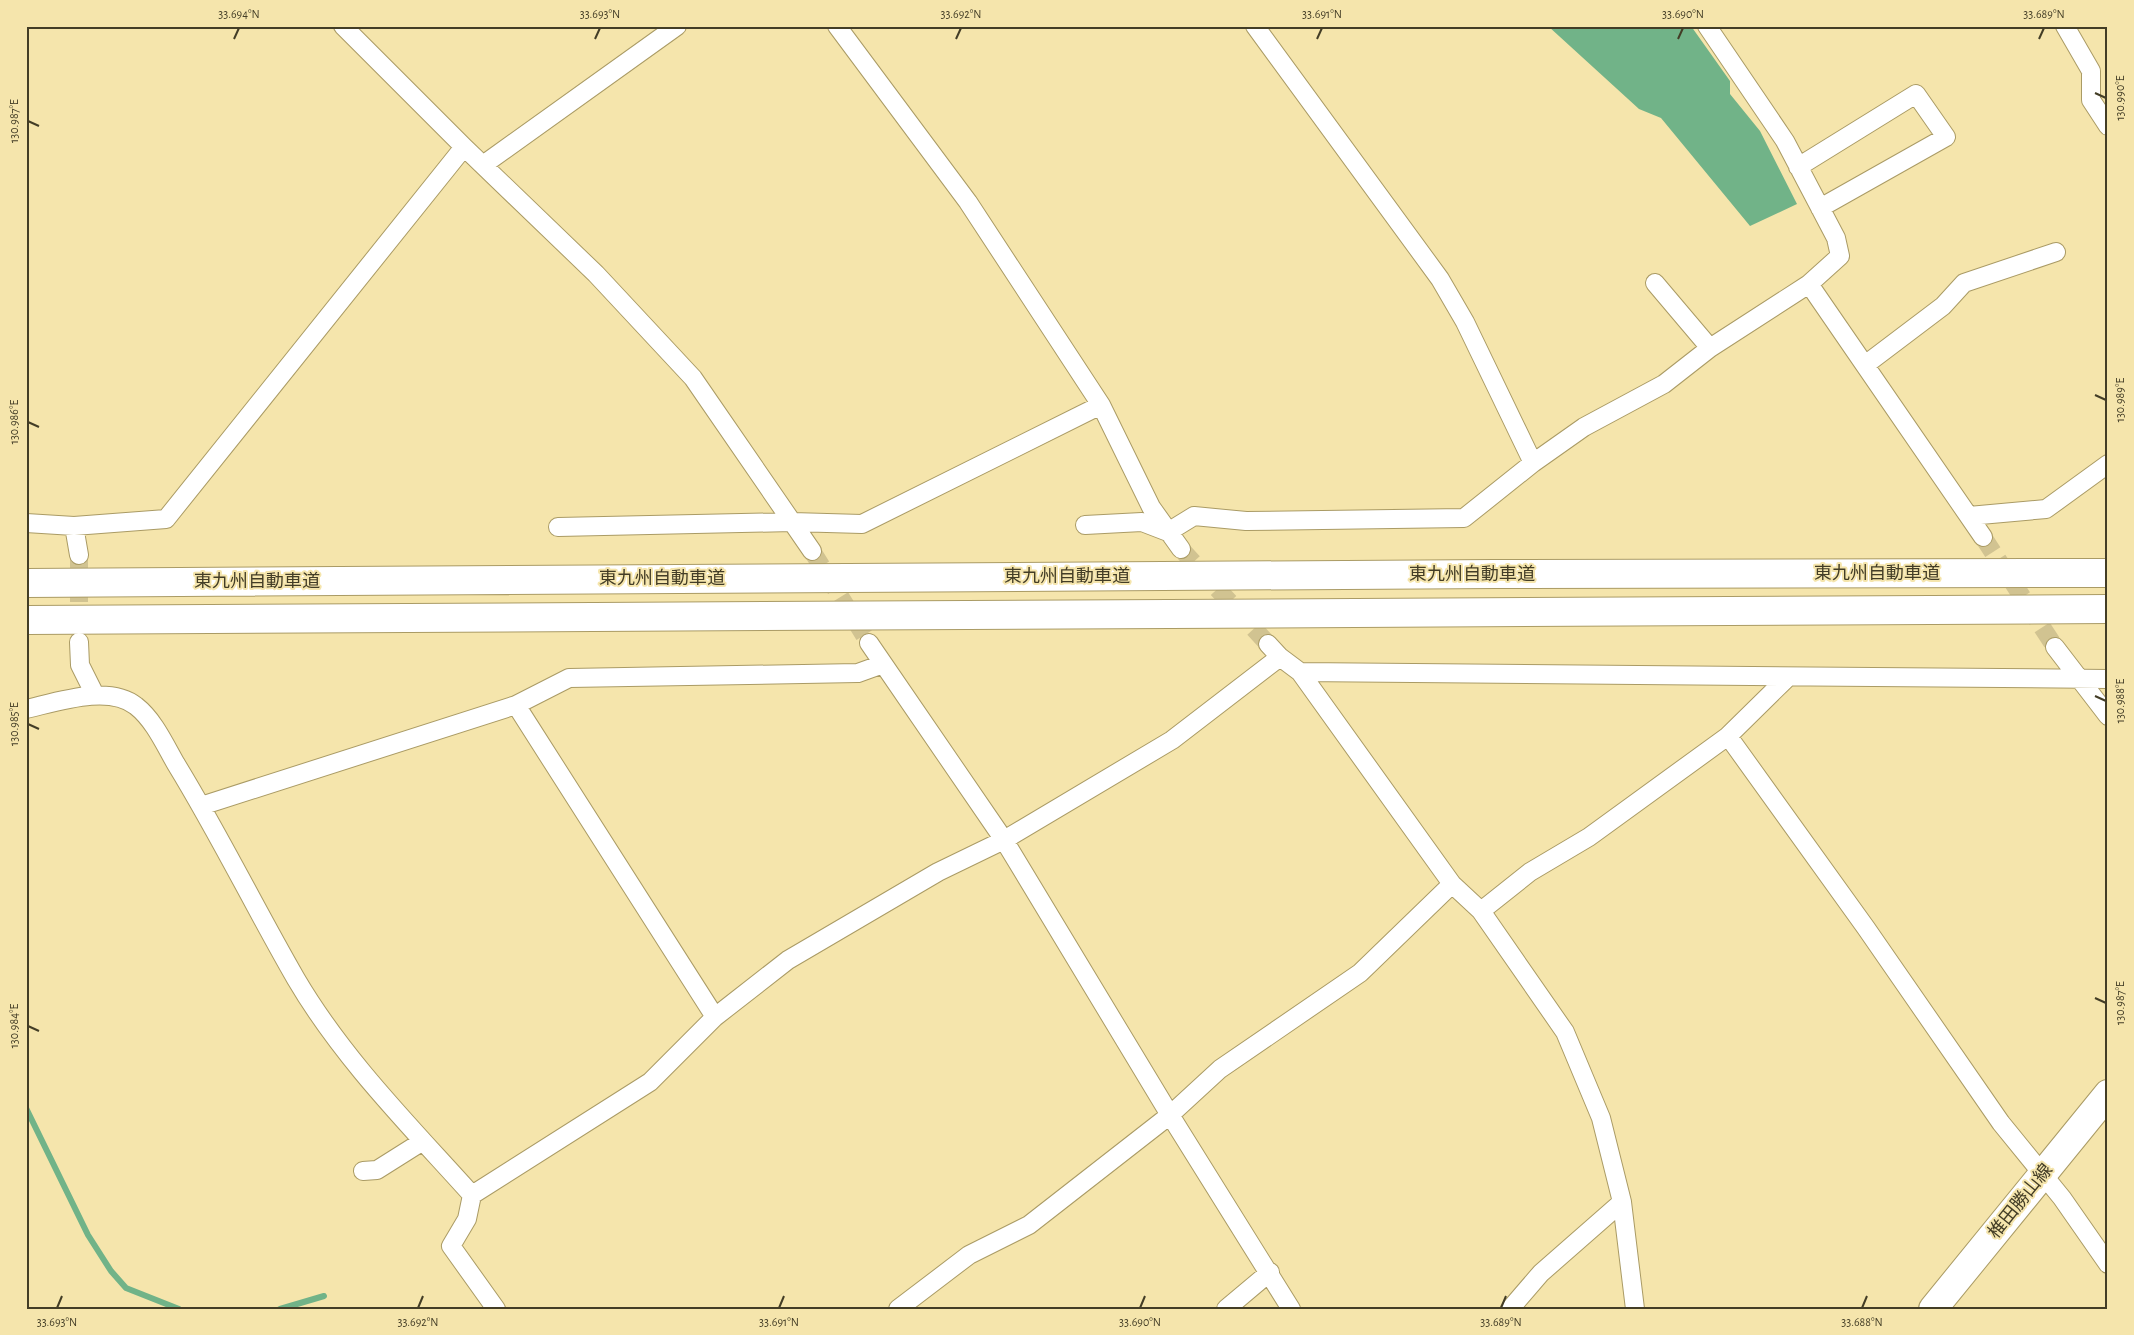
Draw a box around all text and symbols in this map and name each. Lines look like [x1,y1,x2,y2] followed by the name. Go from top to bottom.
[218,8,260,20] text: 33.694°N
[580,8,620,20] text: 33.693°N
[940,8,982,20] text: 33.692°N
[1302,8,1342,20] text: 33.691°N
[1662,8,1704,20] text: 33.690°N
[2023,8,2065,20] text: 33.689°N
[2114,75,2126,121] text: 130.990°E
[8,99,20,143] text: 130.987°E
[2114,378,2126,422] text: 130.989°E
[8,400,20,444] text: 130.986°E
[1814,563,1940,583] street label: 東九州自動車道
[1409,564,1535,584] street label: 東九州自動車道
[1004,566,1130,586] street label: 東九州自動車道
[599,568,725,588] street label: 東九州自動車道
[194,571,320,591] street label: 東九州自動車道
[2114,679,2126,723] text: 130.988°E
[8,702,20,746] text: 130.985°E
[2114,981,2126,1025] text: 130.987°E
[8,1004,20,1048] text: 130.984°E
[1984,1160,2056,1242] street label: 椎田勝山線
[37,1316,77,1328] text: 33.693°N
[397,1316,439,1328] text: 33.692°N
[759,1316,799,1328] text: 33.691°N
[1119,1316,1161,1328] text: 33.690°N
[1480,1316,1522,1328] text: 33.689°N
[1841,1316,1883,1328] text: 33.688°N

